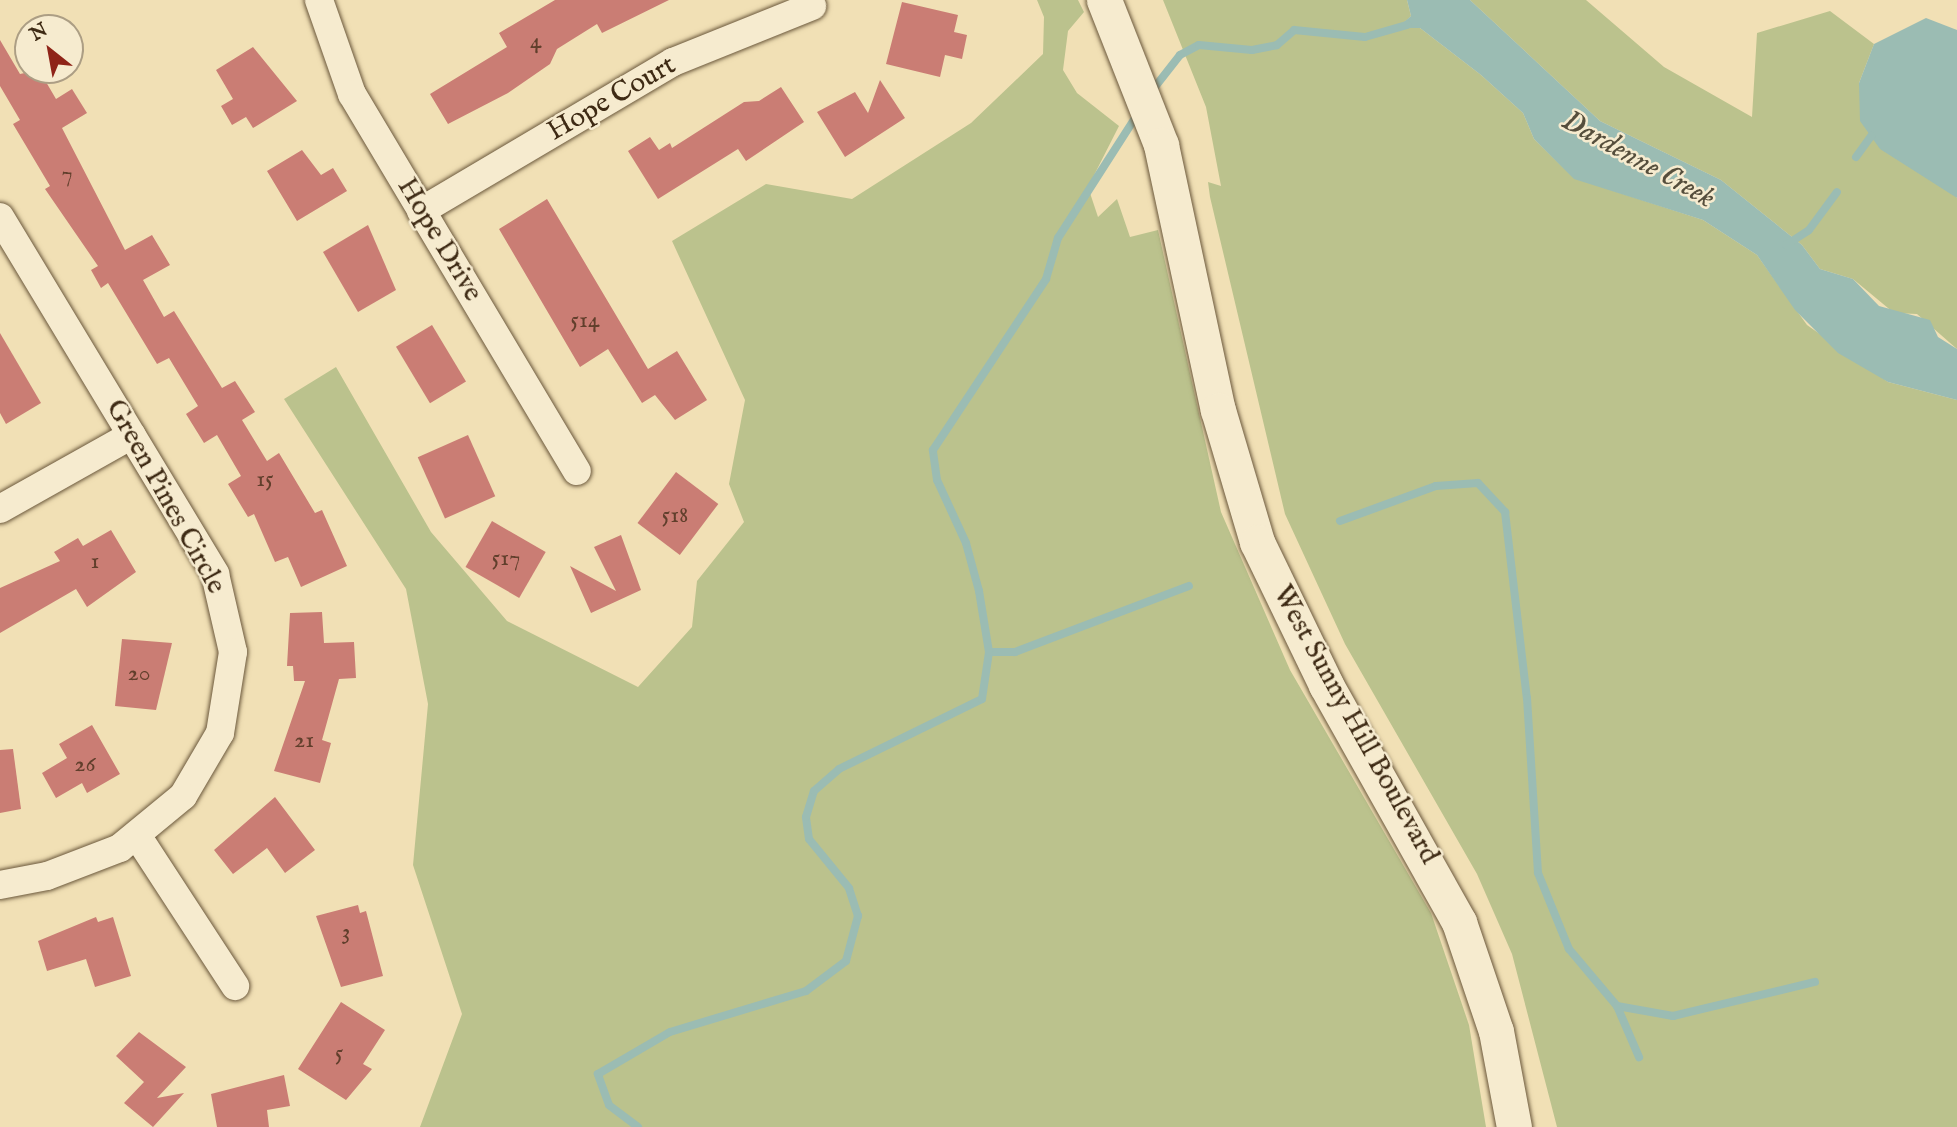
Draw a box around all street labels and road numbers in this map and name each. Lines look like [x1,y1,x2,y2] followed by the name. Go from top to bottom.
[542,49,682,149] street label: Hope Court
[389,172,489,308] street label: Hope Drive
[98,394,232,600] street label: Green Pines Circle
[1264,580,1446,870] street label: West Sunny Hill Boulevard

